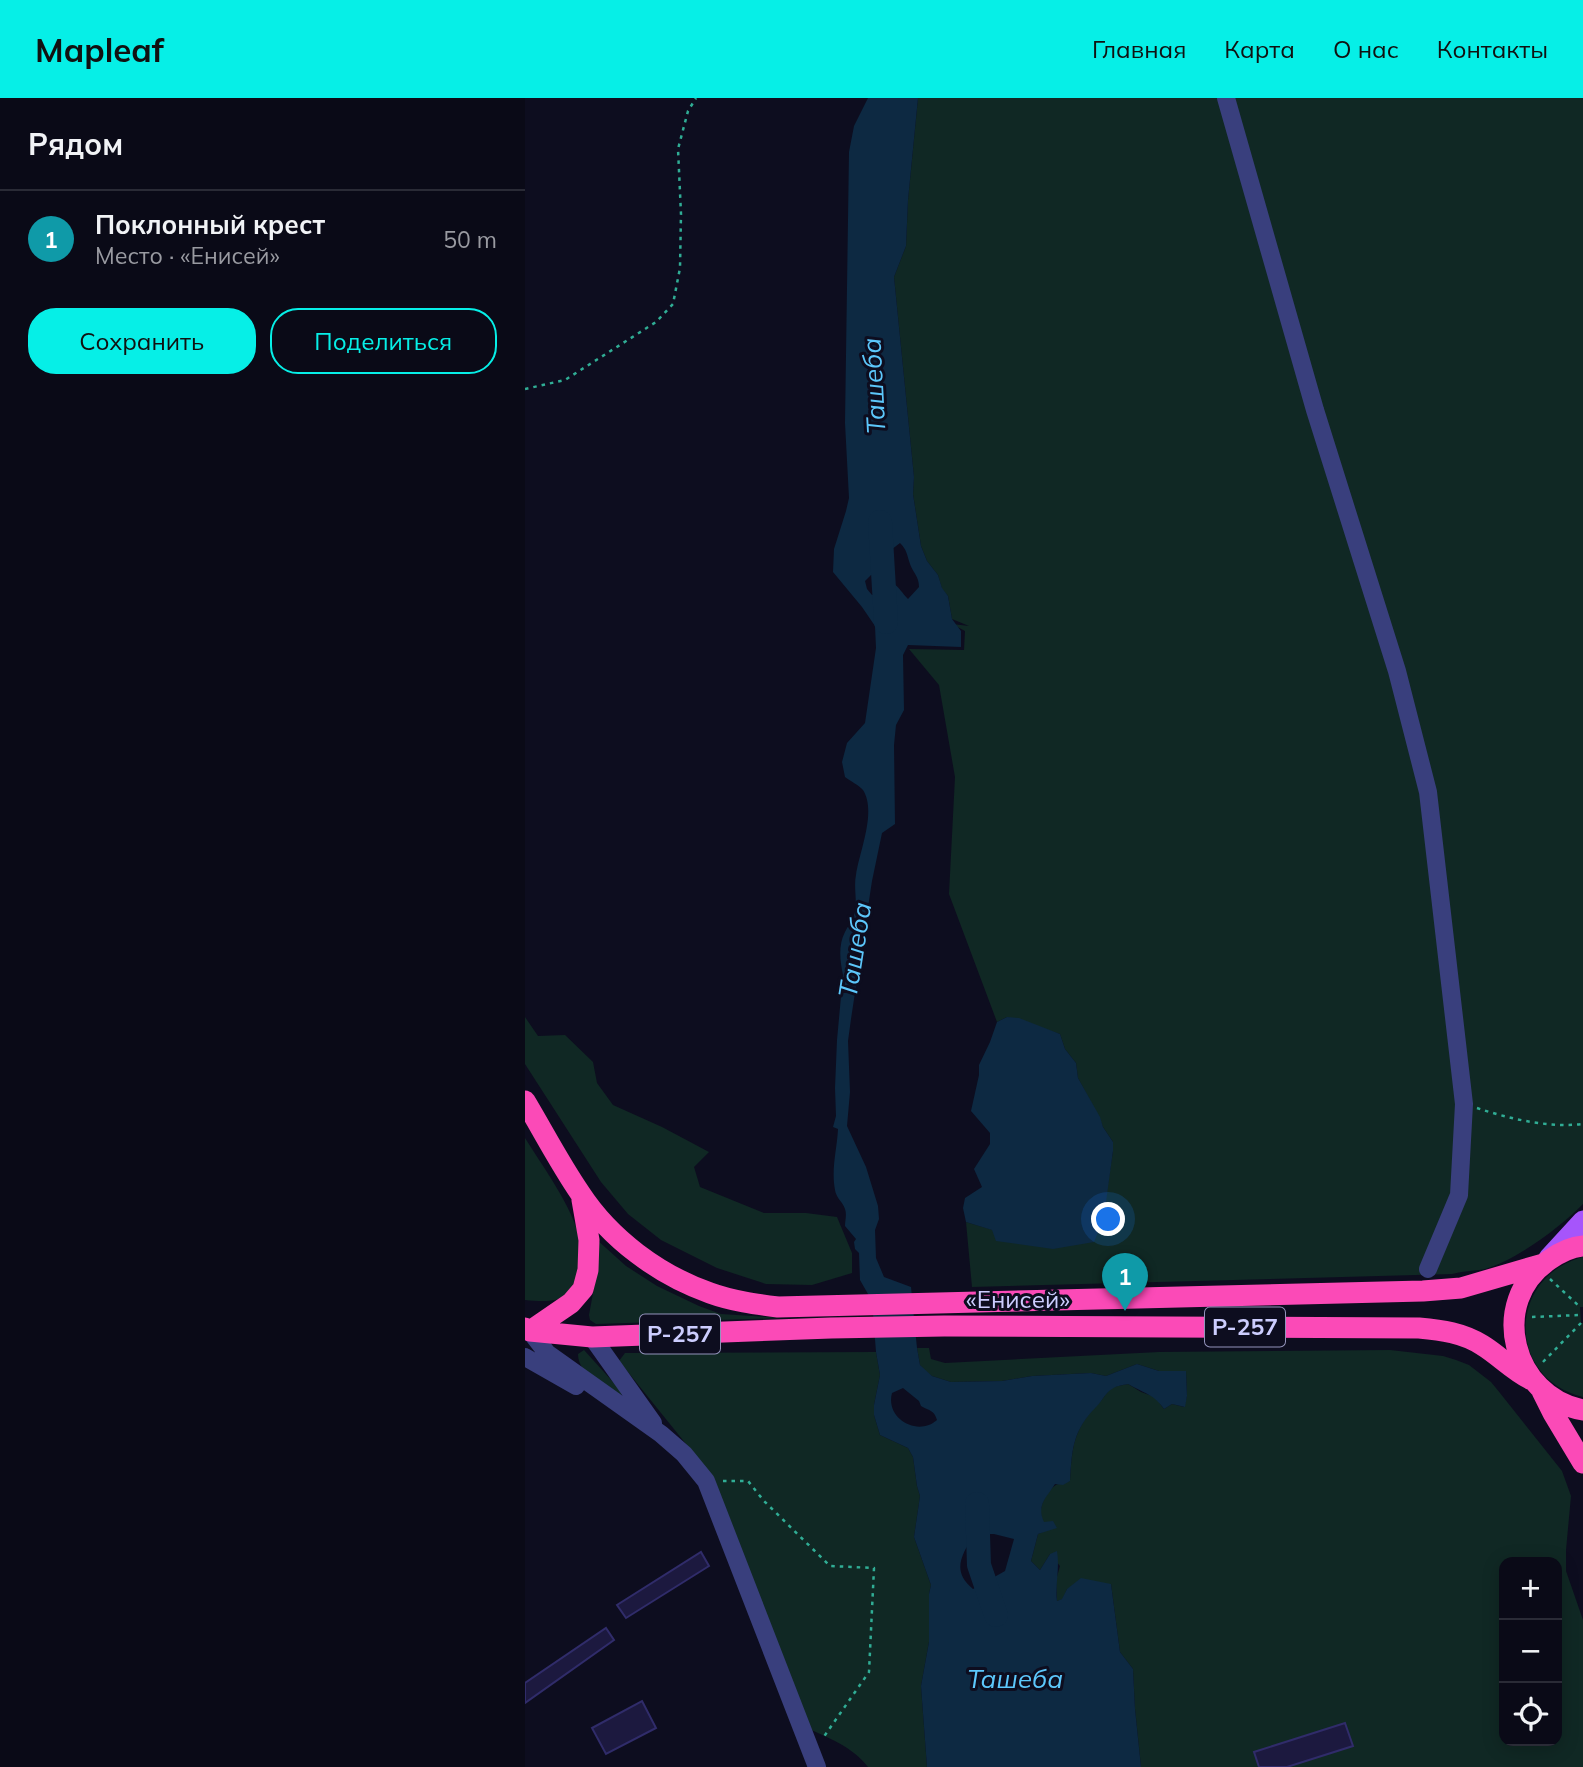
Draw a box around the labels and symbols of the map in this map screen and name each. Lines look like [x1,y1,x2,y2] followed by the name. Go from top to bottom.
[855,337,892,435] water label: Ташеба
[831,900,878,1000] water label: Ташеба
[1091,1202,1125,1236] your location
[1102,1253,1148,1311] pin: 1
[966,1284,1070,1314] street label: «Енисей»
[1205,1308,1285,1346] road number: Р-257
[640,1315,720,1354] road number: Р-257
[967,1662,1063,1695] water label: Ташеба

